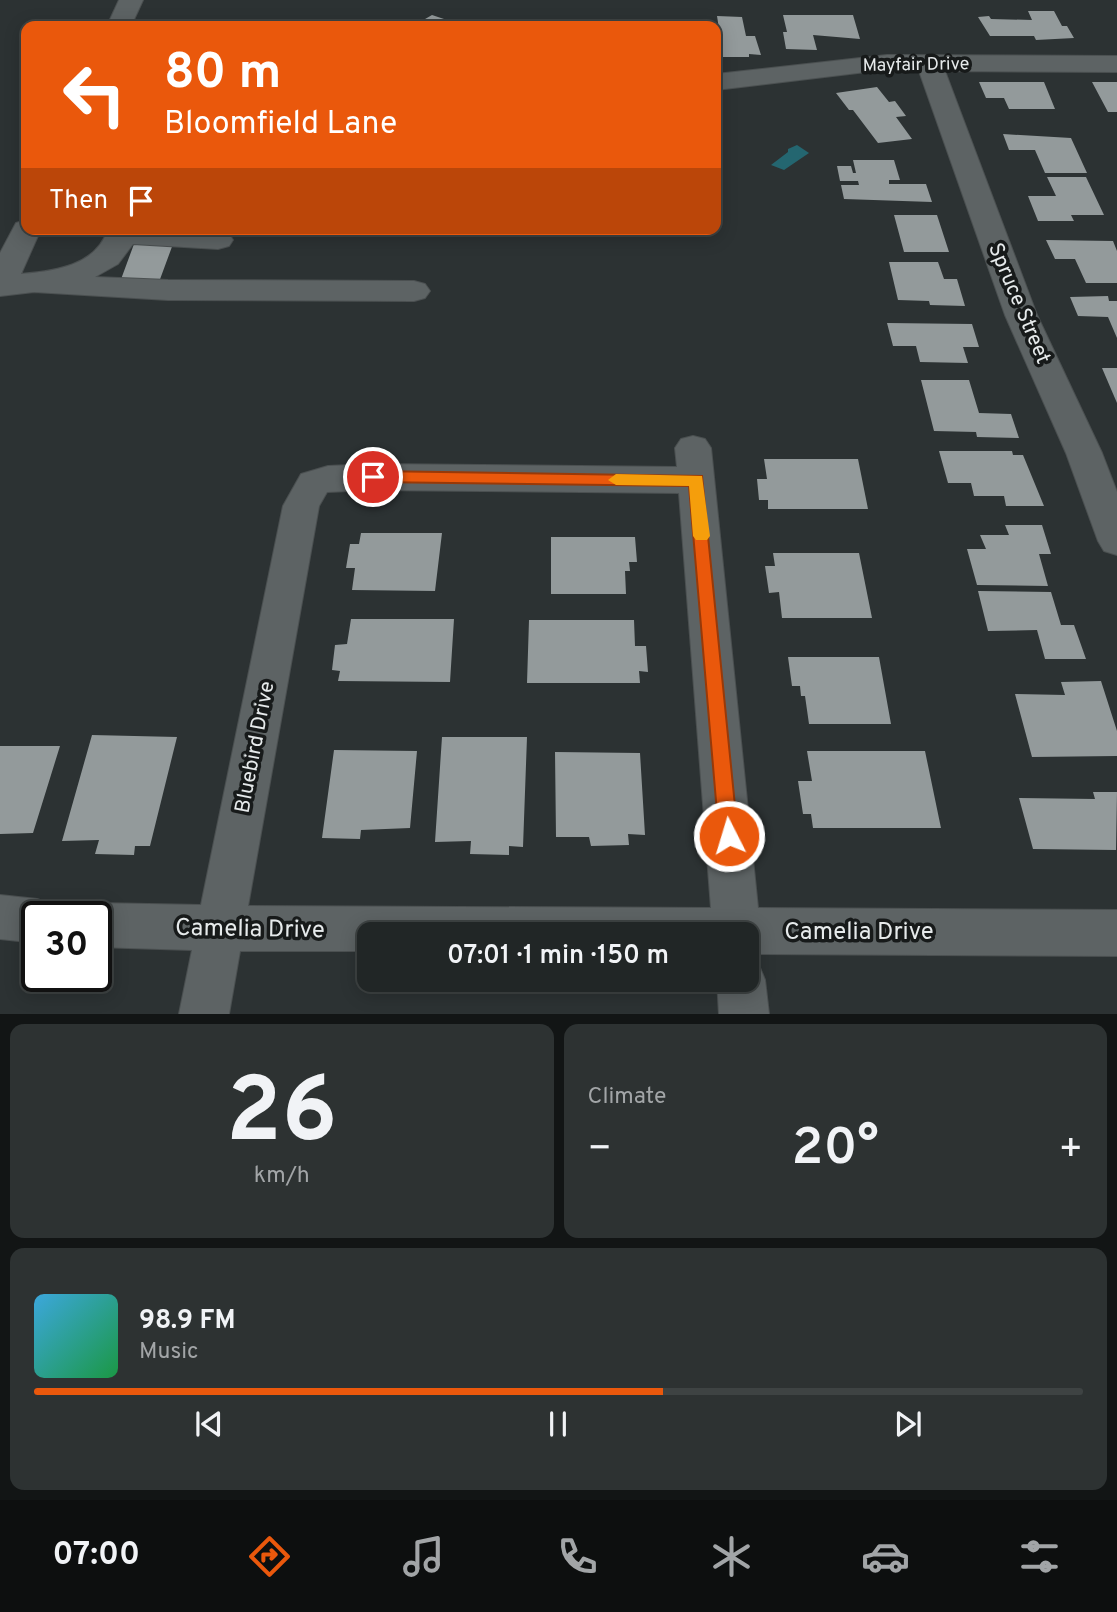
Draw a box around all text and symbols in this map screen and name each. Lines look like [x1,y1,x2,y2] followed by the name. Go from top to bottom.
[164,44,281,106] text: 80 m
[49,49,140,140] icon: left
[862,53,970,78] street label: Mayfair Drive
[164,105,397,145] text: Bloomfield Lane
[122,182,160,220] icon: arrive
[49,185,108,218] text: Then
[981,239,1056,368] street label: Spruce Street
[343,447,403,507] pin
[354,458,392,496] icon: arrive
[229,679,281,815] street label: Bluebird Drive
[692,799,766,873] position arrow
[21,901,112,992] speed limit sign: 30
[175,914,325,946] street label: Camelia Drive
[784,918,934,948] street label: Camelia Drive
[447,940,669,973] text: 07:01 · 1 min · 150 m
[226,1059,338,1174] text: 26
[588,1083,666,1112] text: Climate
[792,1117,879,1183] text: 20°
[588,1126,612,1175] text: −
[1058,1126,1083,1175] text: +
[254,1162,310,1191] text: km/h
[139,1305,236,1338] text: 98.9 FM
[139,1338,199,1367] text: Music
[190,1405,228,1443] icon: previous
[539,1405,577,1443] icon: pause
[889,1405,927,1443] icon: next
[245,1532,294,1581] icon: directions
[399,1532,448,1581] icon: music
[553,1532,602,1581] icon: phone
[707,1532,756,1581] icon: climate
[861,1532,910,1581] icon: car
[1015,1532,1064,1581] icon: filters
[53,1536,140,1576] text: 07:00

